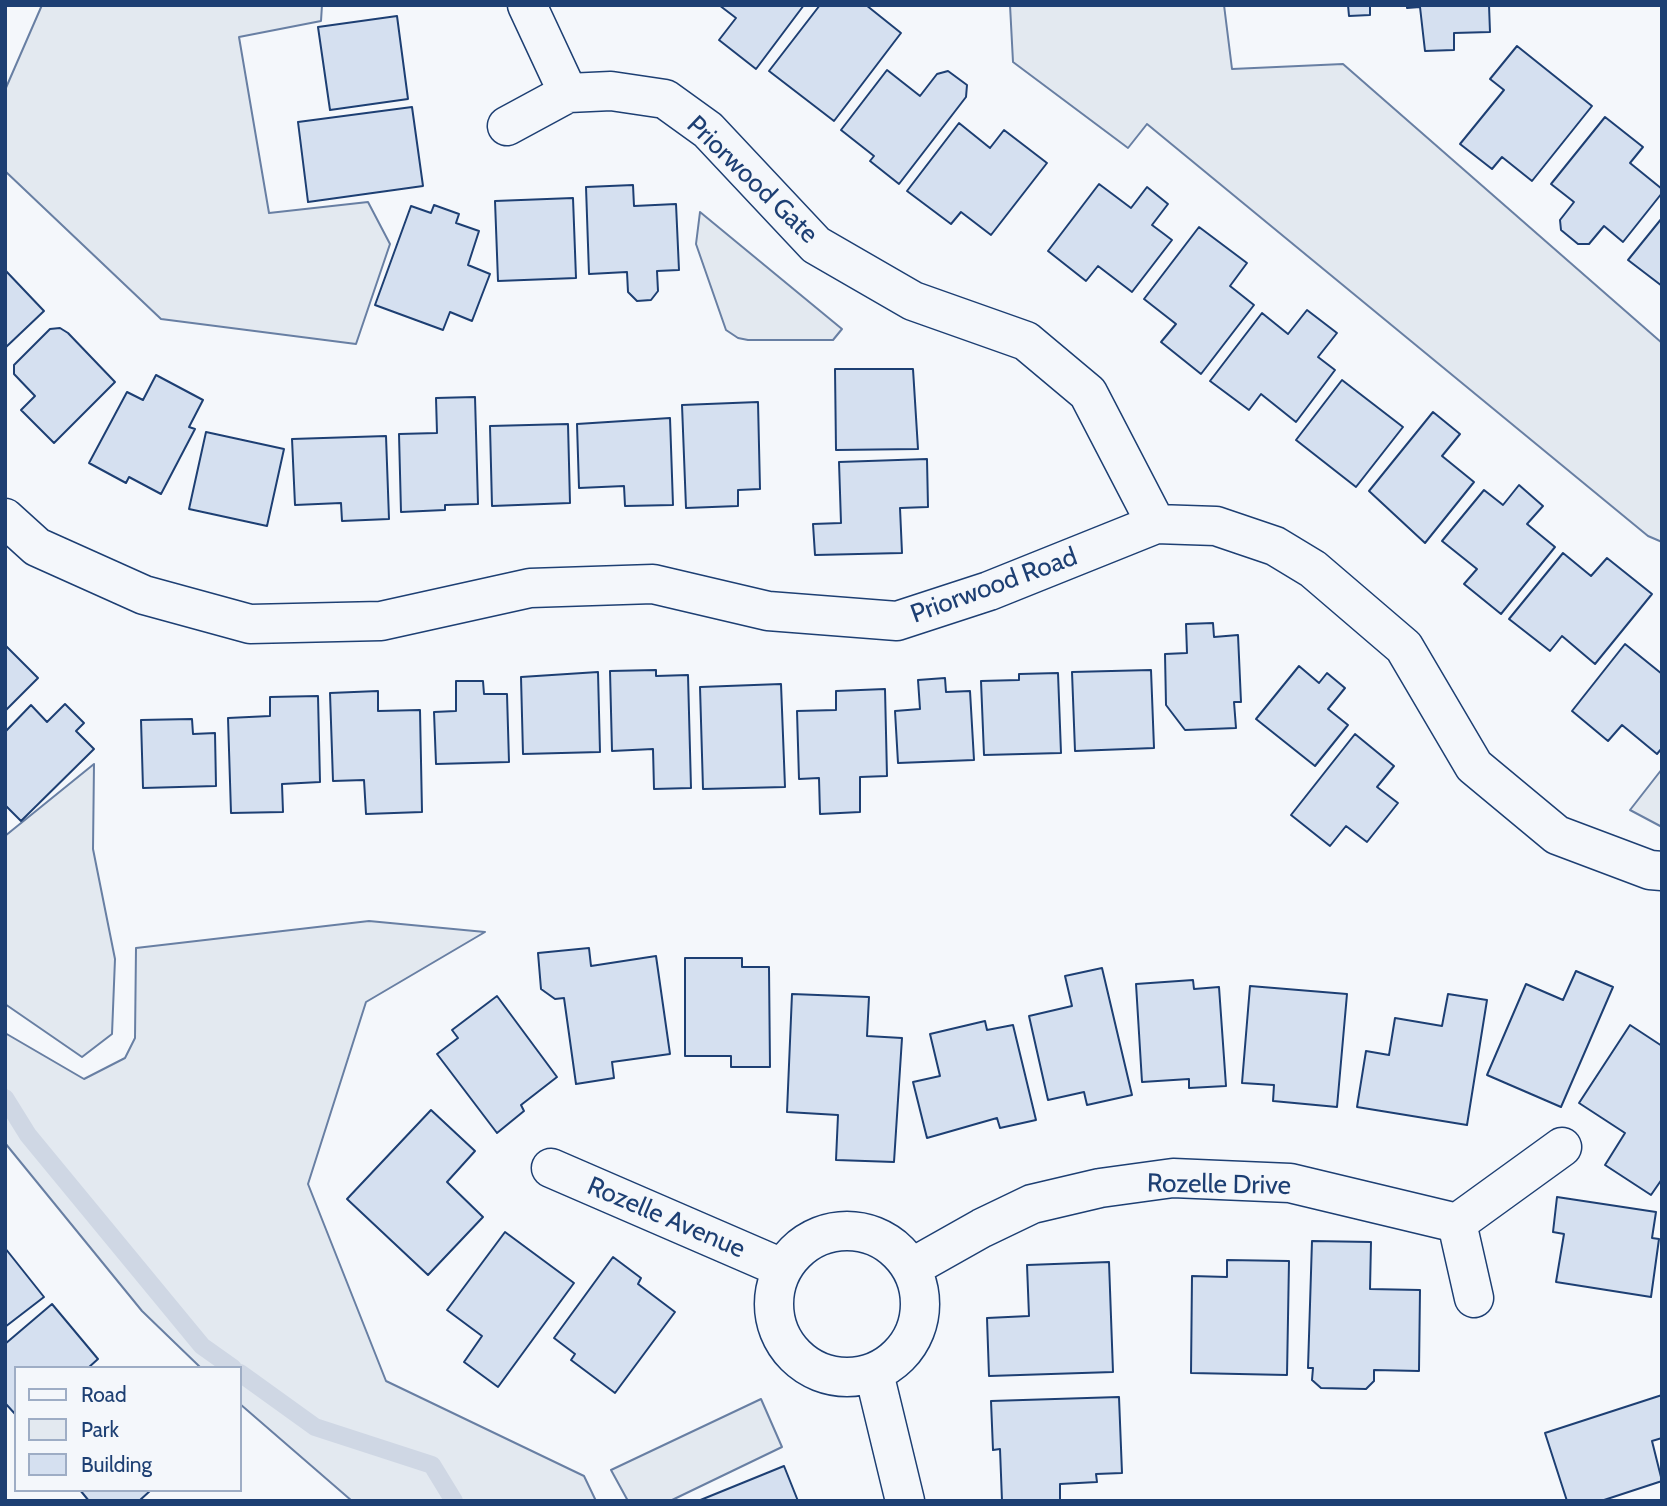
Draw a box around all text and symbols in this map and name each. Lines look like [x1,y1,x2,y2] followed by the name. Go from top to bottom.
[680,110,824,250] street label: Priorwood Gate
[906,541,1082,631] street label: Priorwood Road
[1147,1168,1291,1202] street label: Rozelle Drive
[582,1171,750,1265] street label: Rozelle Avenue
[14,1366,242,1492] legend
[81,1382,127,1407] text: Road
[81,1417,119,1442] text: Park
[81,1452,152,1477] text: Building

